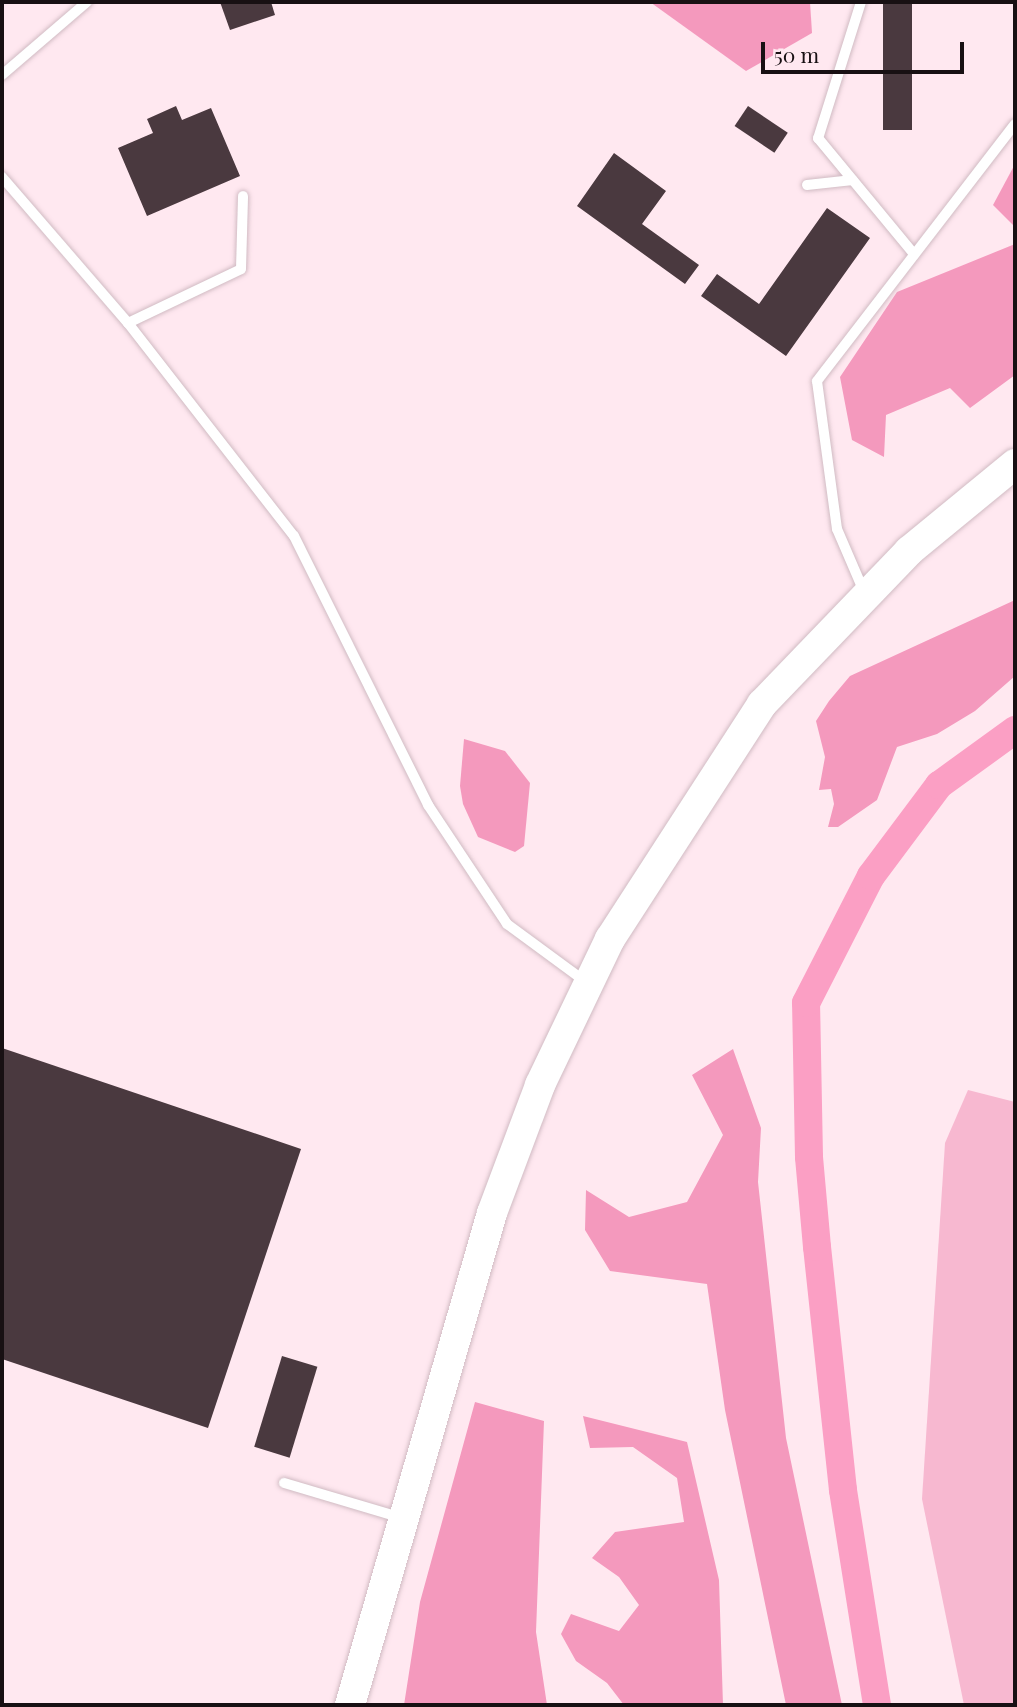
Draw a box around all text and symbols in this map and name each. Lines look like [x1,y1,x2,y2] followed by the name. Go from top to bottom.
[765,28,968,72] scale bar
[774,40,819,68] text: 50 m

